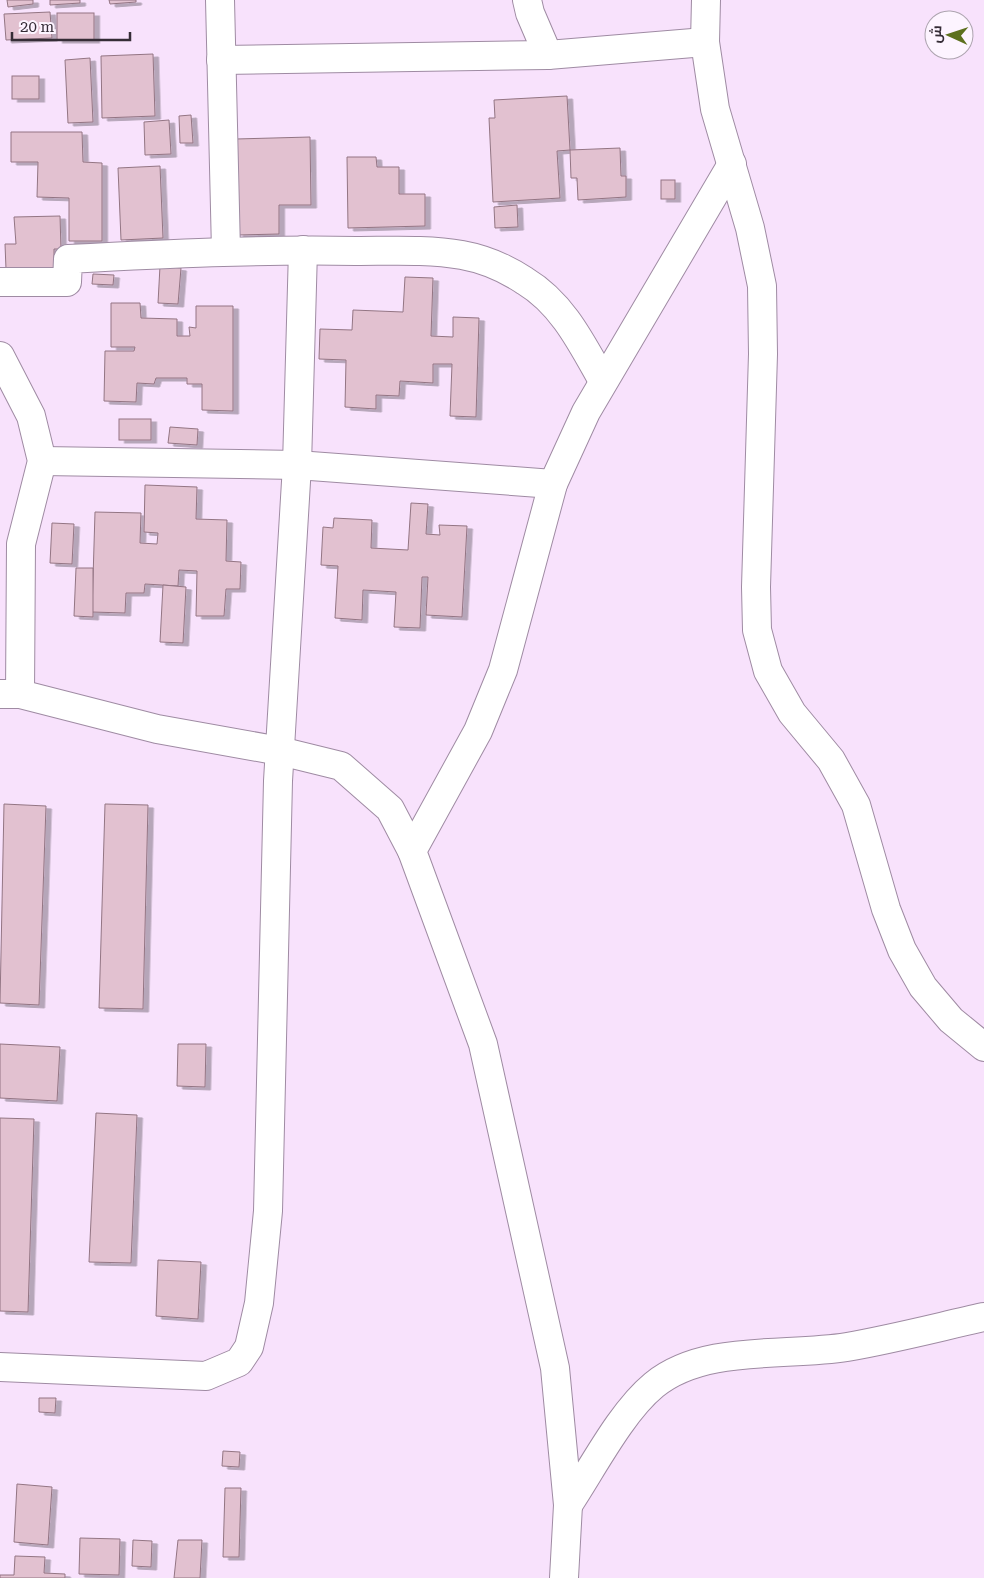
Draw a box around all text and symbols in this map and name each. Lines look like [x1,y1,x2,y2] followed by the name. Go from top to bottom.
[12,10,130,42] scale bar
[924,10,974,60] north arrow
[20,18,55,36] text: 20 m
[928,25,945,44] text: ش

